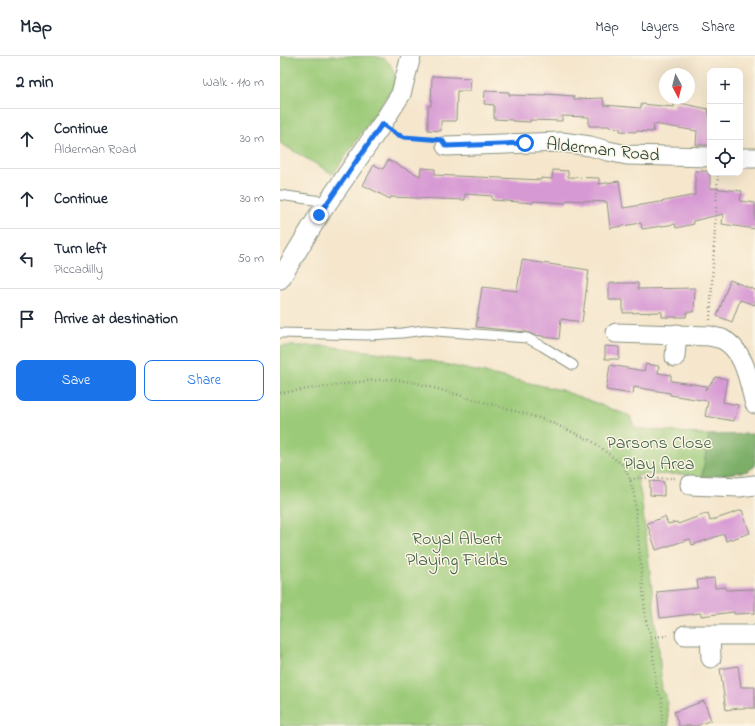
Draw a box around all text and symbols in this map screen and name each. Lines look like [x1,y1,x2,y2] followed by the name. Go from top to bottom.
[20,14,52,41] text: Map
[595,17,619,38] text: Map
[641,17,679,38] text: Layers
[701,17,735,38] text: Share
[659,68,695,104] north arrow
[707,68,743,176] map controls
[707,68,743,104] button: +
[16,70,53,95] text: 2 min
[203,73,264,92] text: Walk · 110 m
[707,104,743,140] button: −
[54,118,108,140] text: Continue
[16,128,38,150] icon: ahead
[240,129,264,148] text: 30 m
[545,132,661,170] street label: Alderman Road
[516,134,534,152] route start
[54,140,136,159] text: Alderman Road
[707,140,743,176] button: locate
[16,188,38,210] icon: ahead
[54,188,108,210] text: Continue
[240,189,264,208] text: 30 m
[310,206,328,224] route end
[54,238,107,260] text: Turn left
[16,248,38,270] icon: left
[238,249,264,268] text: 50 m
[54,260,103,279] text: Piccadilly
[16,308,38,330] icon: arrive
[54,308,178,330] text: Arrive at destination
[16,360,136,401] button: Save
[144,360,264,401] button: Share
[606,431,713,478] park label: Parsons Close Play Area
[406,527,508,575] park label: Royal Albert Playing Fields

